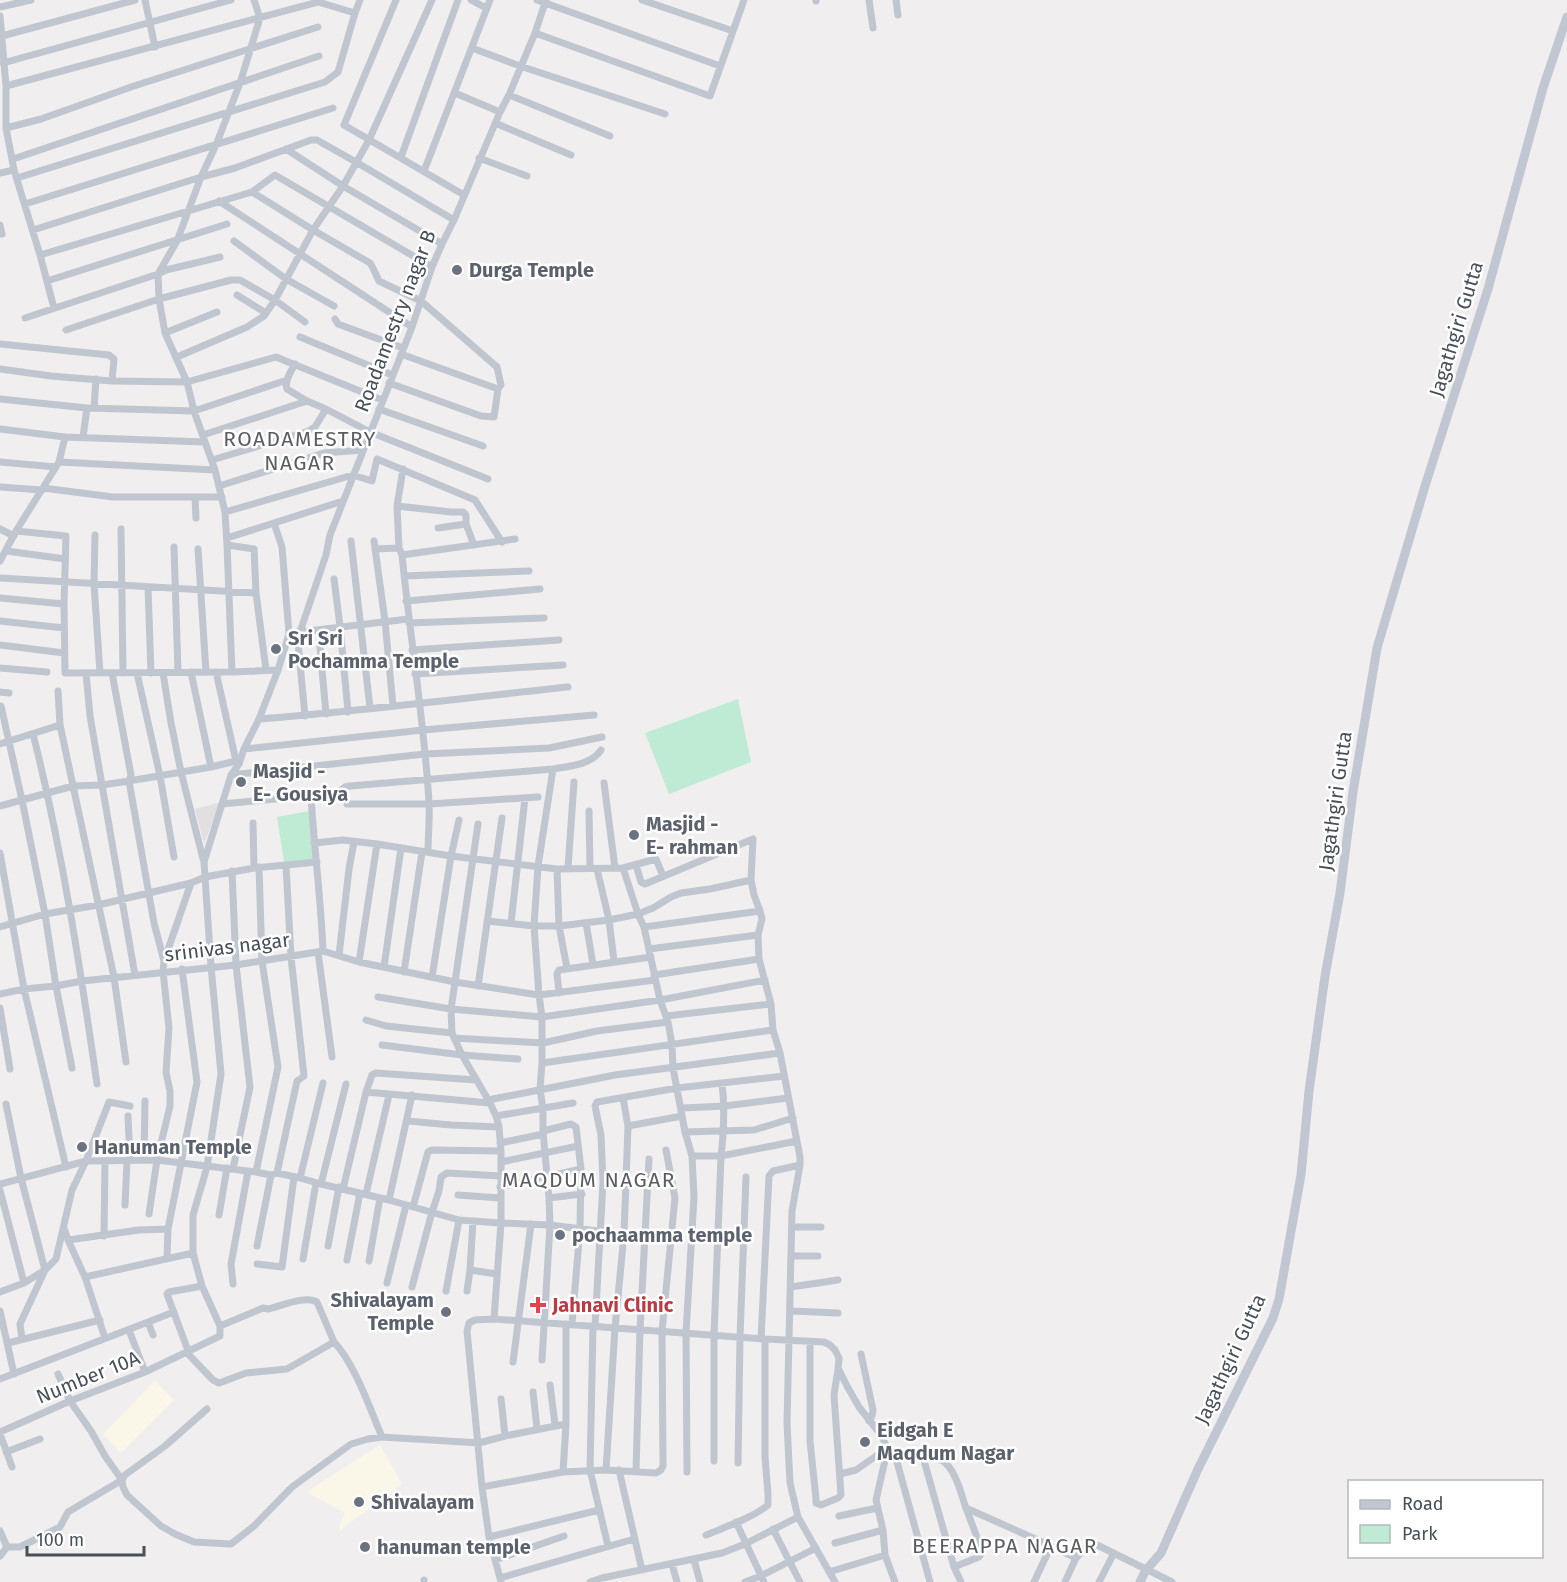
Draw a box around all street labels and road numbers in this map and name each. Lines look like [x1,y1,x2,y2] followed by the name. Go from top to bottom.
[349,227,441,415] street label: Roadamestry nagar B
[1424,258,1488,400] street label: Jagathgiri Gutta
[1313,730,1357,872] street label: Jagathgiri Gutta
[163,927,291,967] street label: srinivas nagar
[1189,1290,1271,1428] street label: Jagathgiri Gutta
[33,1345,144,1409] street label: Number 10A

